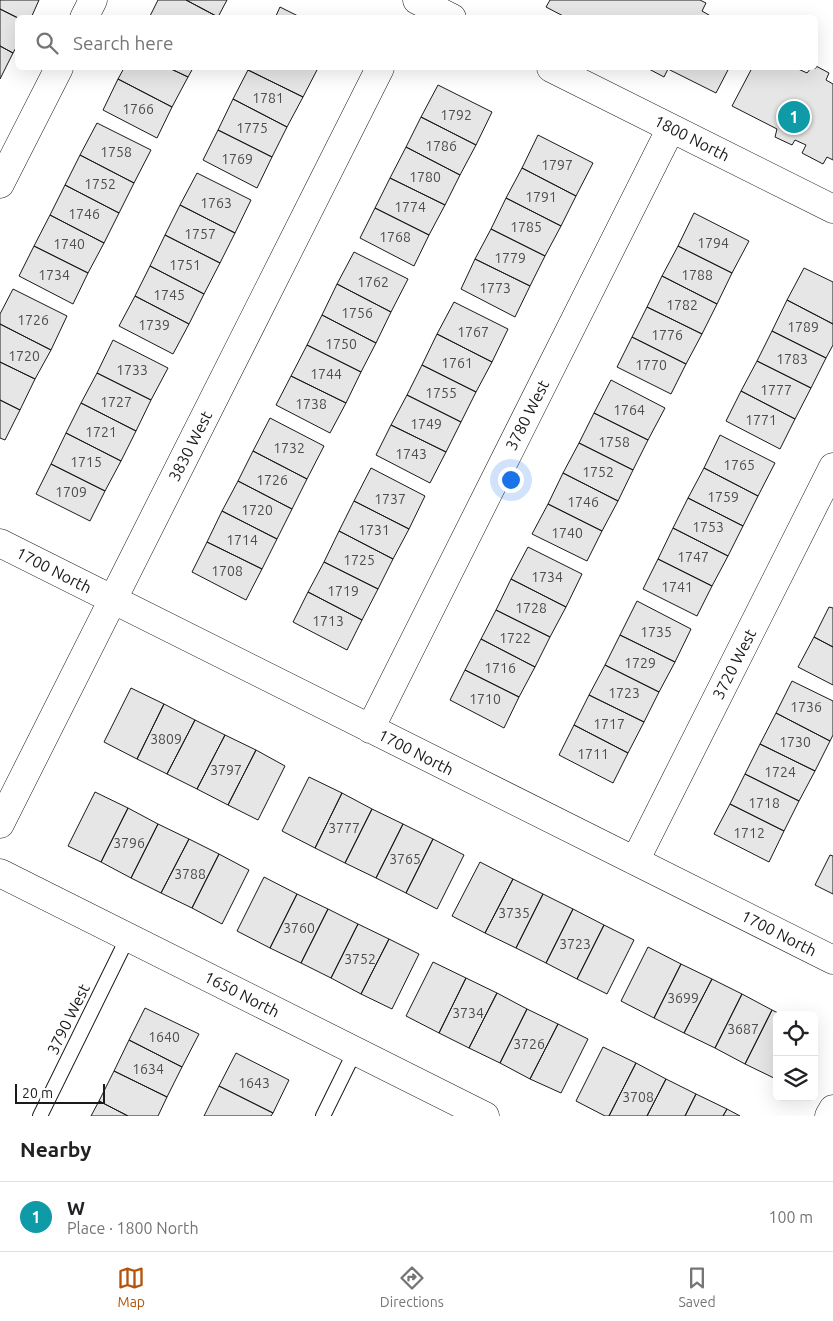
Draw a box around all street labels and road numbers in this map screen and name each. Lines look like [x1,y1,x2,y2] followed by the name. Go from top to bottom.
[651,111,733,165] street label: 1800 North
[502,376,553,453] street label: 3780 West
[165,407,216,484] street label: 3830 West
[13,543,95,597] street label: 1700 North
[709,625,760,702] street label: 3720 West
[375,725,457,779] street label: 1700 North
[738,906,820,960] street label: 1700 North
[201,967,283,1021] street label: 1650 North
[43,980,93,1057] street label: 3790 West

